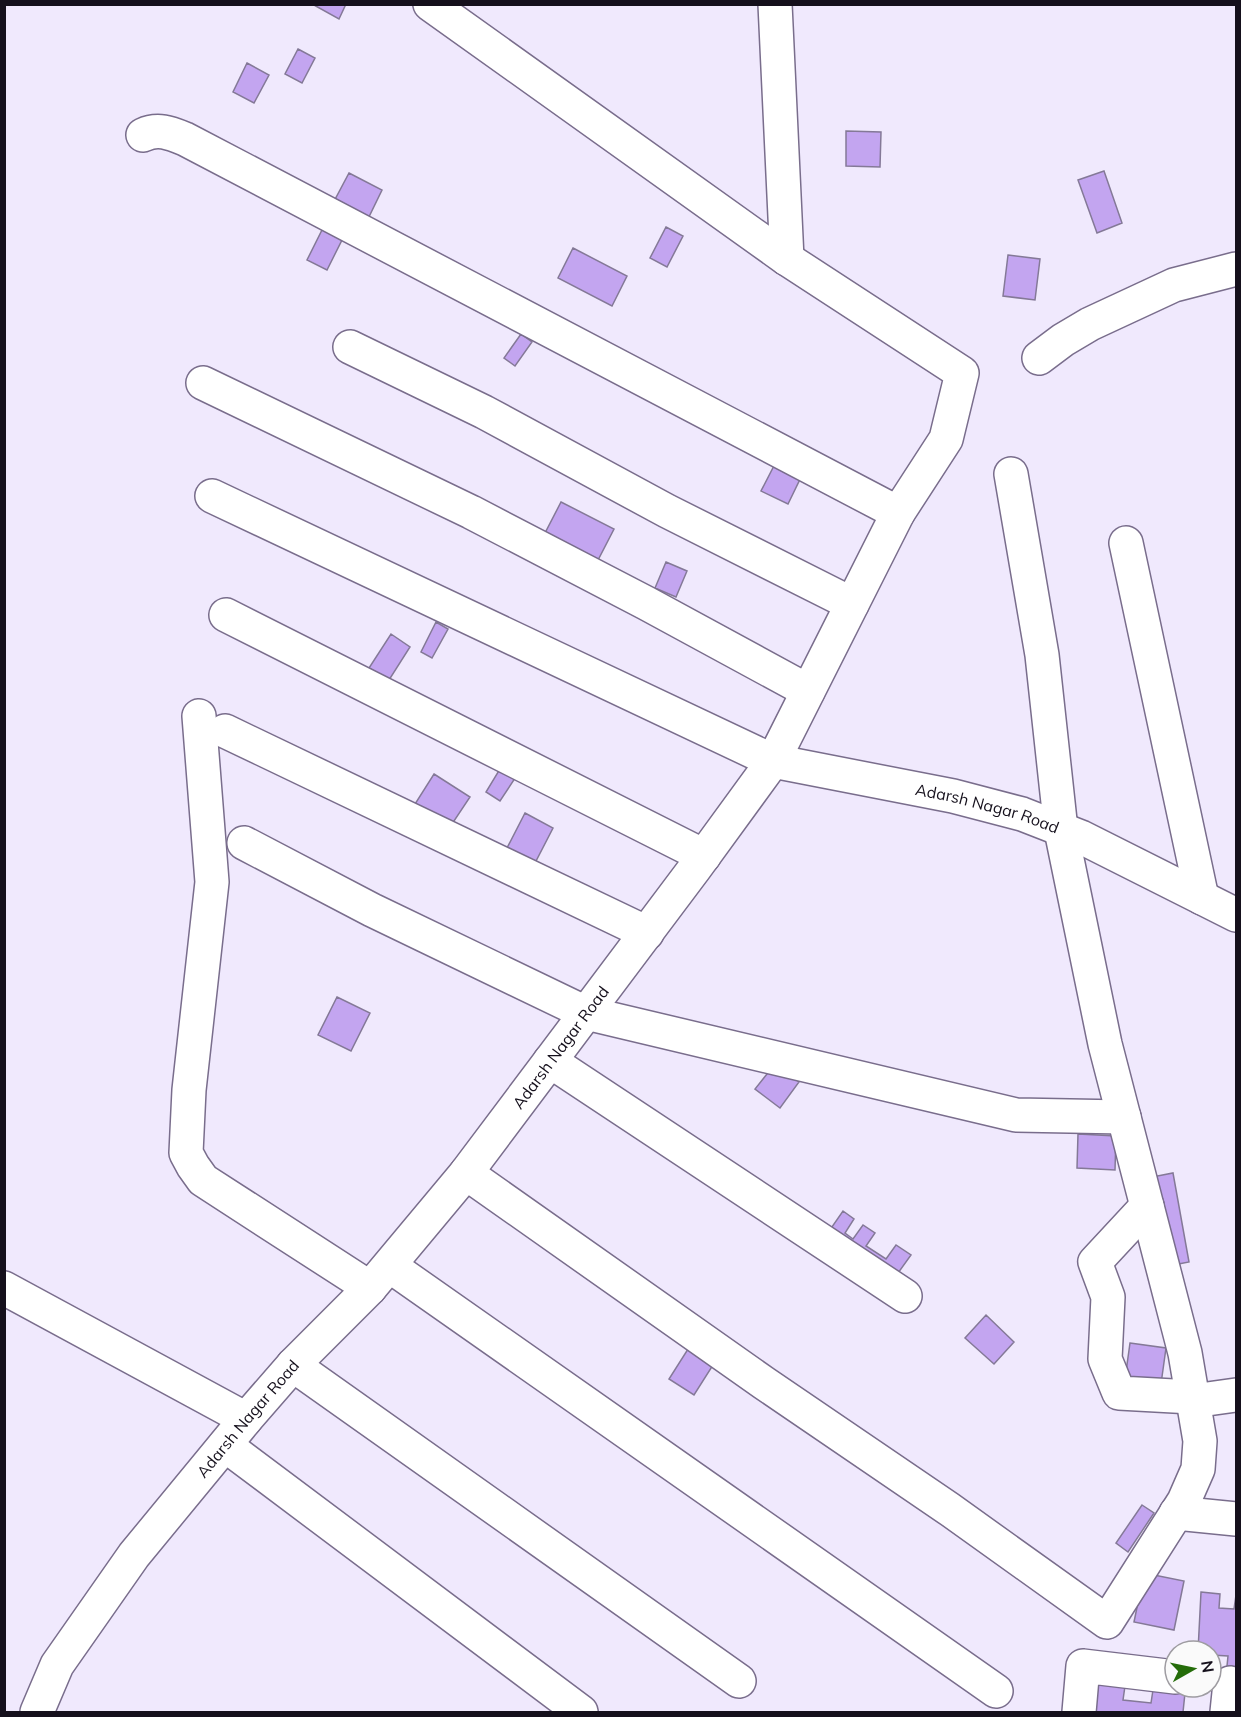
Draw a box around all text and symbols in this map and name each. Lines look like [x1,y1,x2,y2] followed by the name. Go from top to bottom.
[914,779,1062,837] street label: Adarsh Nagar Road
[508,982,613,1113] street label: Adarsh Nagar Road
[192,1355,303,1481] street label: Adarsh Nagar Road
[1163,1639,1223,1699] north arrow
[1197,1659,1219,1674] text: N

